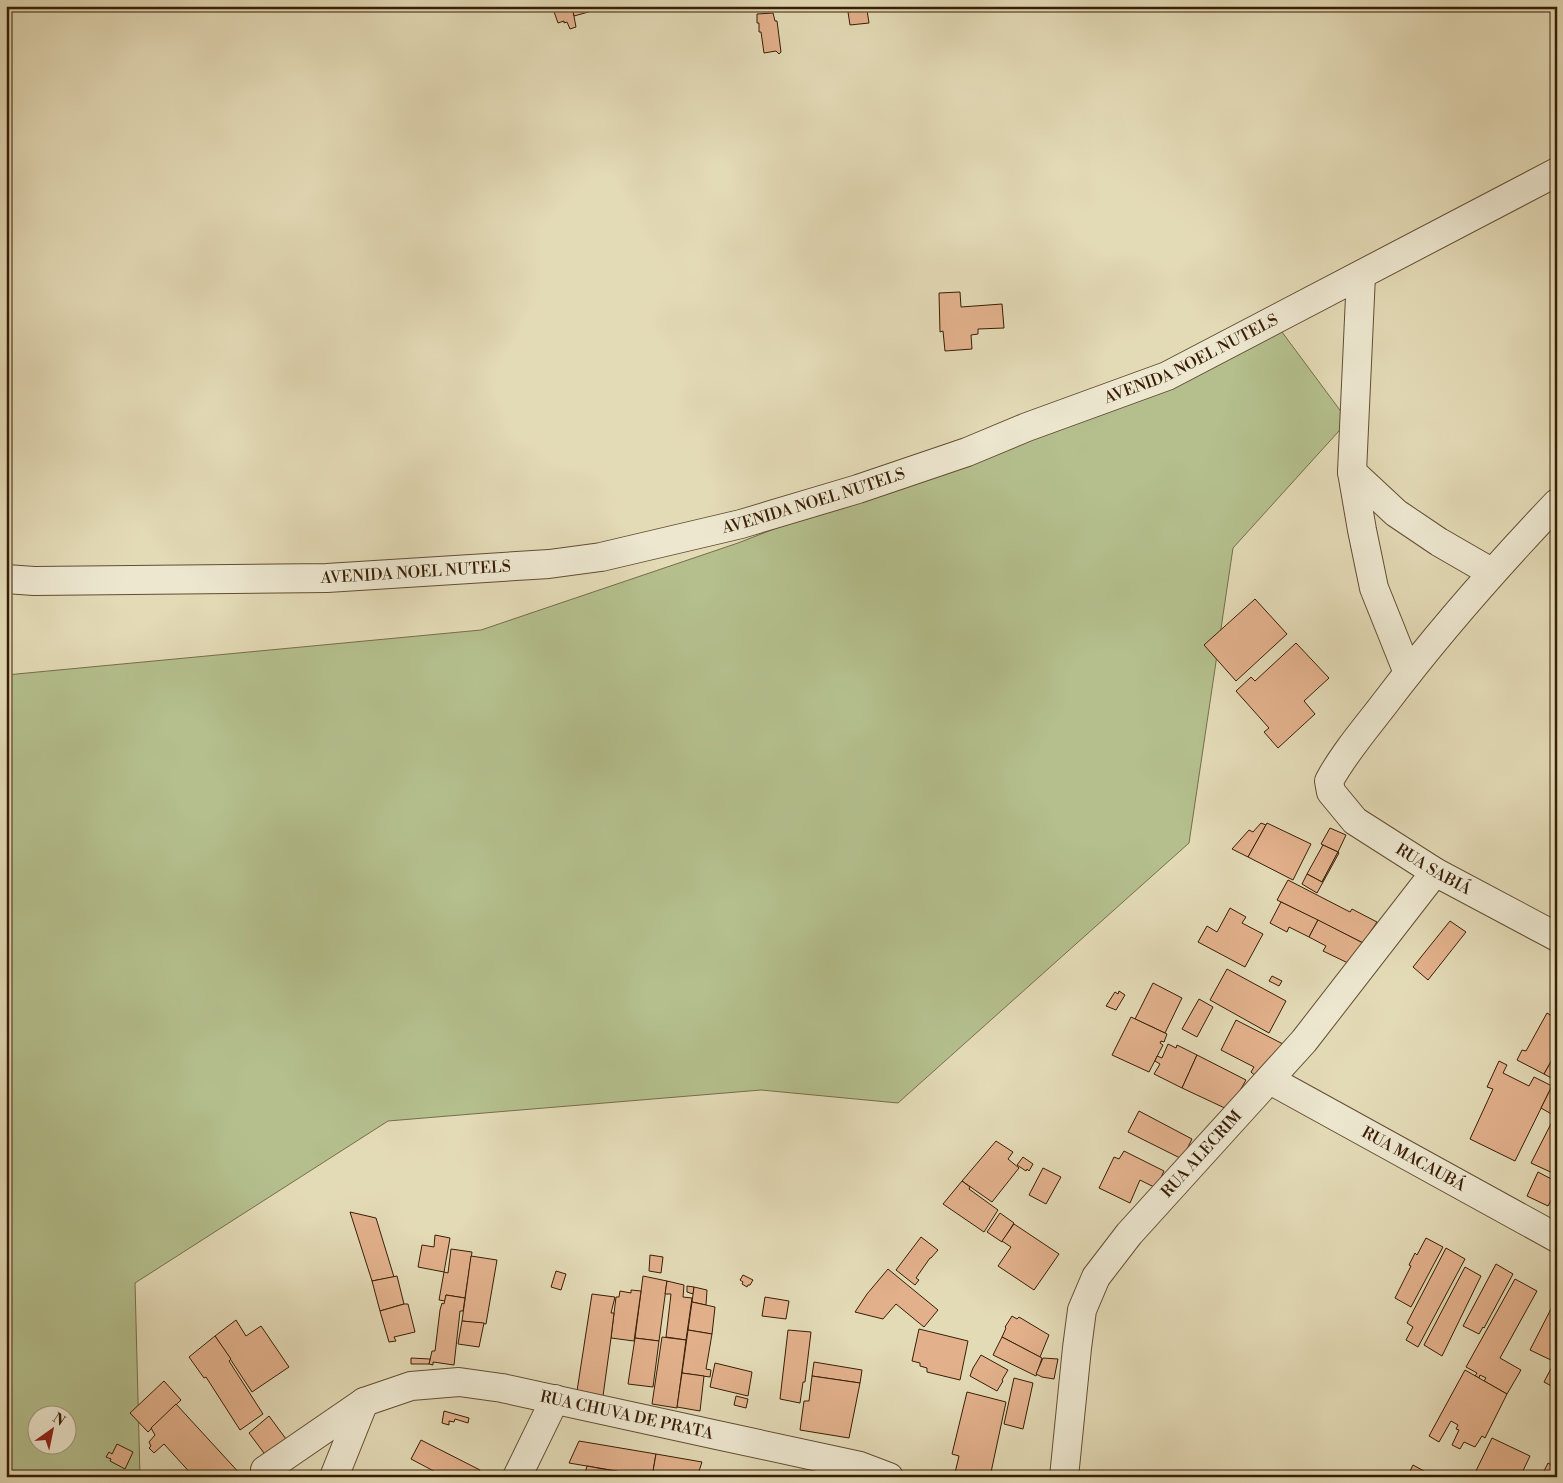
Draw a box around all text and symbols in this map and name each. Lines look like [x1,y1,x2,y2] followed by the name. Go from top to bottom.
[1100,310,1282,408] street label: AVENIDA NOEL NUTELS
[719,464,908,538] street label: AVENIDA NOEL NUTELS
[320,556,511,588] street label: AVENIDA NOEL NUTELS
[1392,839,1476,900] street label: RUA SABIÁ
[1157,1106,1246,1202] street label: RUA ALECRIM
[1358,1122,1471,1196] street label: RUA MACAUBÁ
[538,1387,716,1444] street label: RUA CHUVA DE PRATA
[28,1406,78,1456] north arrow
[49,1409,68,1431] text: N

